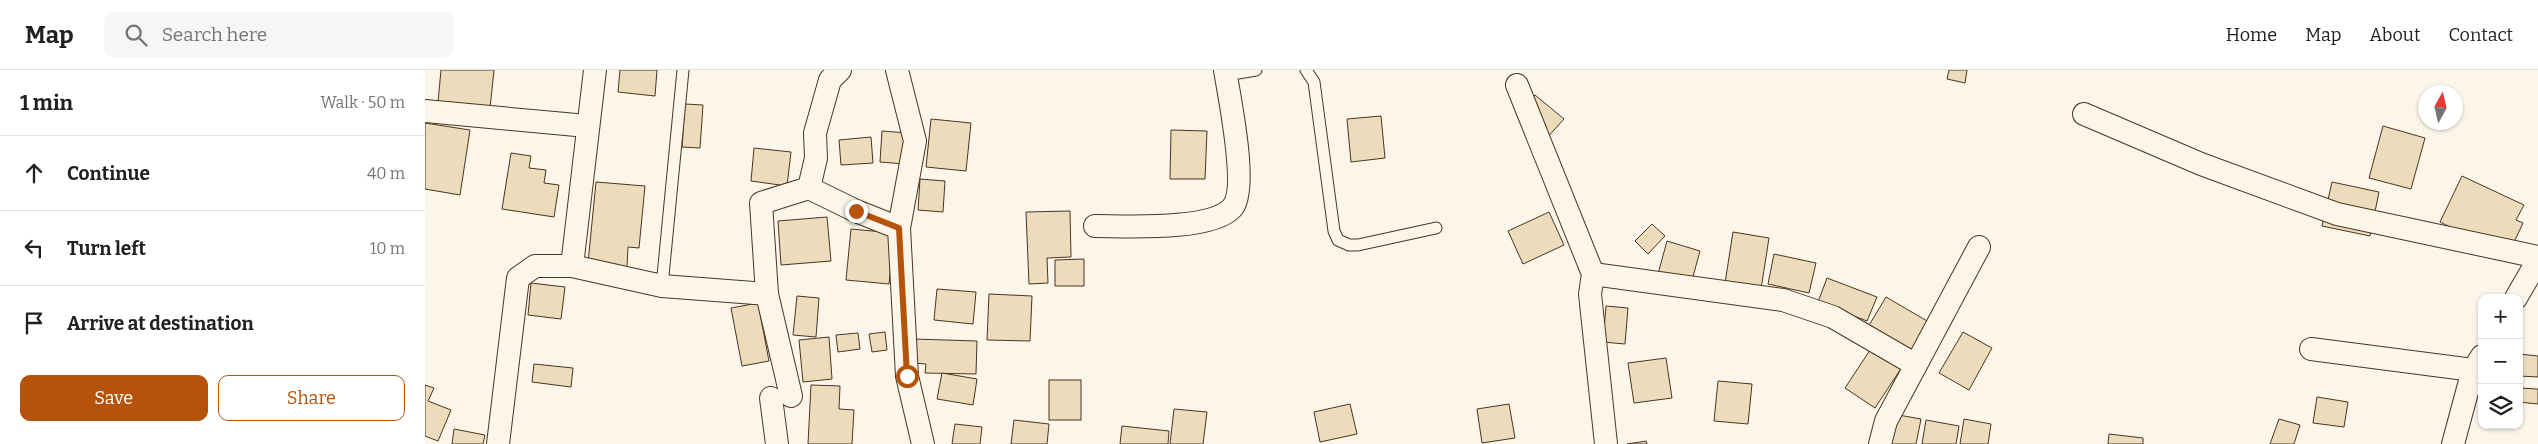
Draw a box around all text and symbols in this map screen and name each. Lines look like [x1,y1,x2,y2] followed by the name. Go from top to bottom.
[104,12,454,57] search box
[25,21,74,49] text: Map
[122,21,150,49] icon: search
[162,23,267,46] text: Search here
[2226,24,2277,46] text: Home
[2305,24,2341,46] text: Map
[2369,24,2420,46] text: About
[2448,24,2513,46] text: Contact
[2418,85,2463,130] north arrow
[20,90,73,116] text: 1 min
[320,93,405,112] text: Walk · 50 m
[20,159,48,187] icon: ahead
[67,162,150,185] text: Continue
[367,164,405,183] text: 40 m
[845,200,868,223] route end
[20,234,48,262] icon: left
[67,237,146,260] text: Turn left
[370,239,405,258] text: 10 m
[2478,294,2523,429] map controls
[2478,294,2523,339] button: +
[20,309,48,337] icon: arrive
[67,312,254,335] text: Arrive at destination
[2478,339,2523,384] button: −
[896,365,919,388] route start
[20,375,208,421] button: Save
[218,375,405,421] button: Share
[2478,384,2523,429] button: layers

